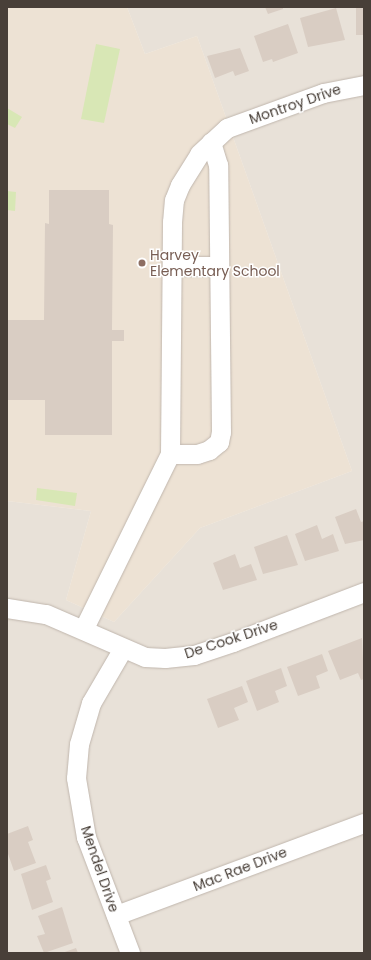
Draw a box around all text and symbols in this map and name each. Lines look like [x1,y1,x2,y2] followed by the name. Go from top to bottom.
[247,80,343,128] street label: Montroy Drive
[150,247,280,280] place label: Harvey Elementary School
[137,258,147,268] marker: Harvey Elementary School
[182,616,280,662] street label: De Cook Drive
[77,824,123,914] street label: Mendel Drive
[191,843,289,895] street label: Mac Rae Drive

